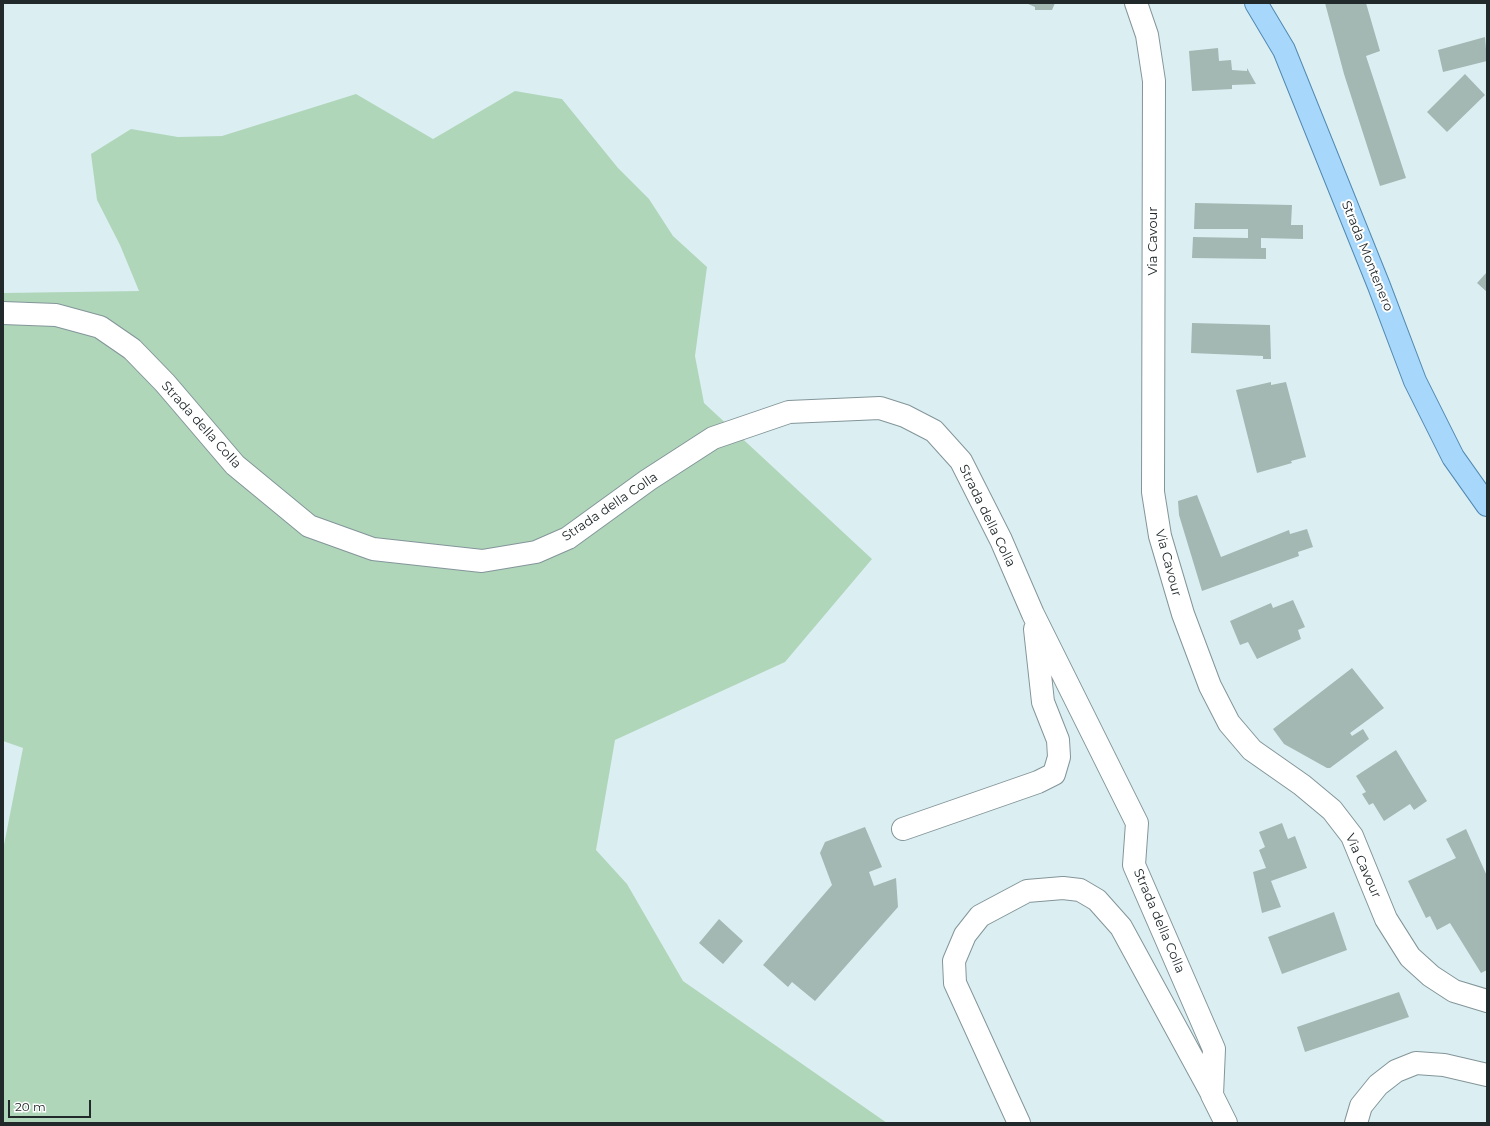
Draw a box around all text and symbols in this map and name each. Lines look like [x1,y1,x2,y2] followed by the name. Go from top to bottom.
[1338,199,1396,313] street label: Strada Montenero
[1145,206,1161,276] street label: Via Cavour
[158,378,244,472] street label: Strada della Colla
[955,462,1019,570] street label: Strada della Colla
[559,469,661,545] street label: Strada della Colla
[1152,528,1184,598] street label: Via Cavour
[1342,831,1384,901] street label: Via Cavour
[1130,866,1188,976] street label: Strada della Colla
[10,1092,93,1118] scale bar
[15,1099,46,1114] text: 20 m

